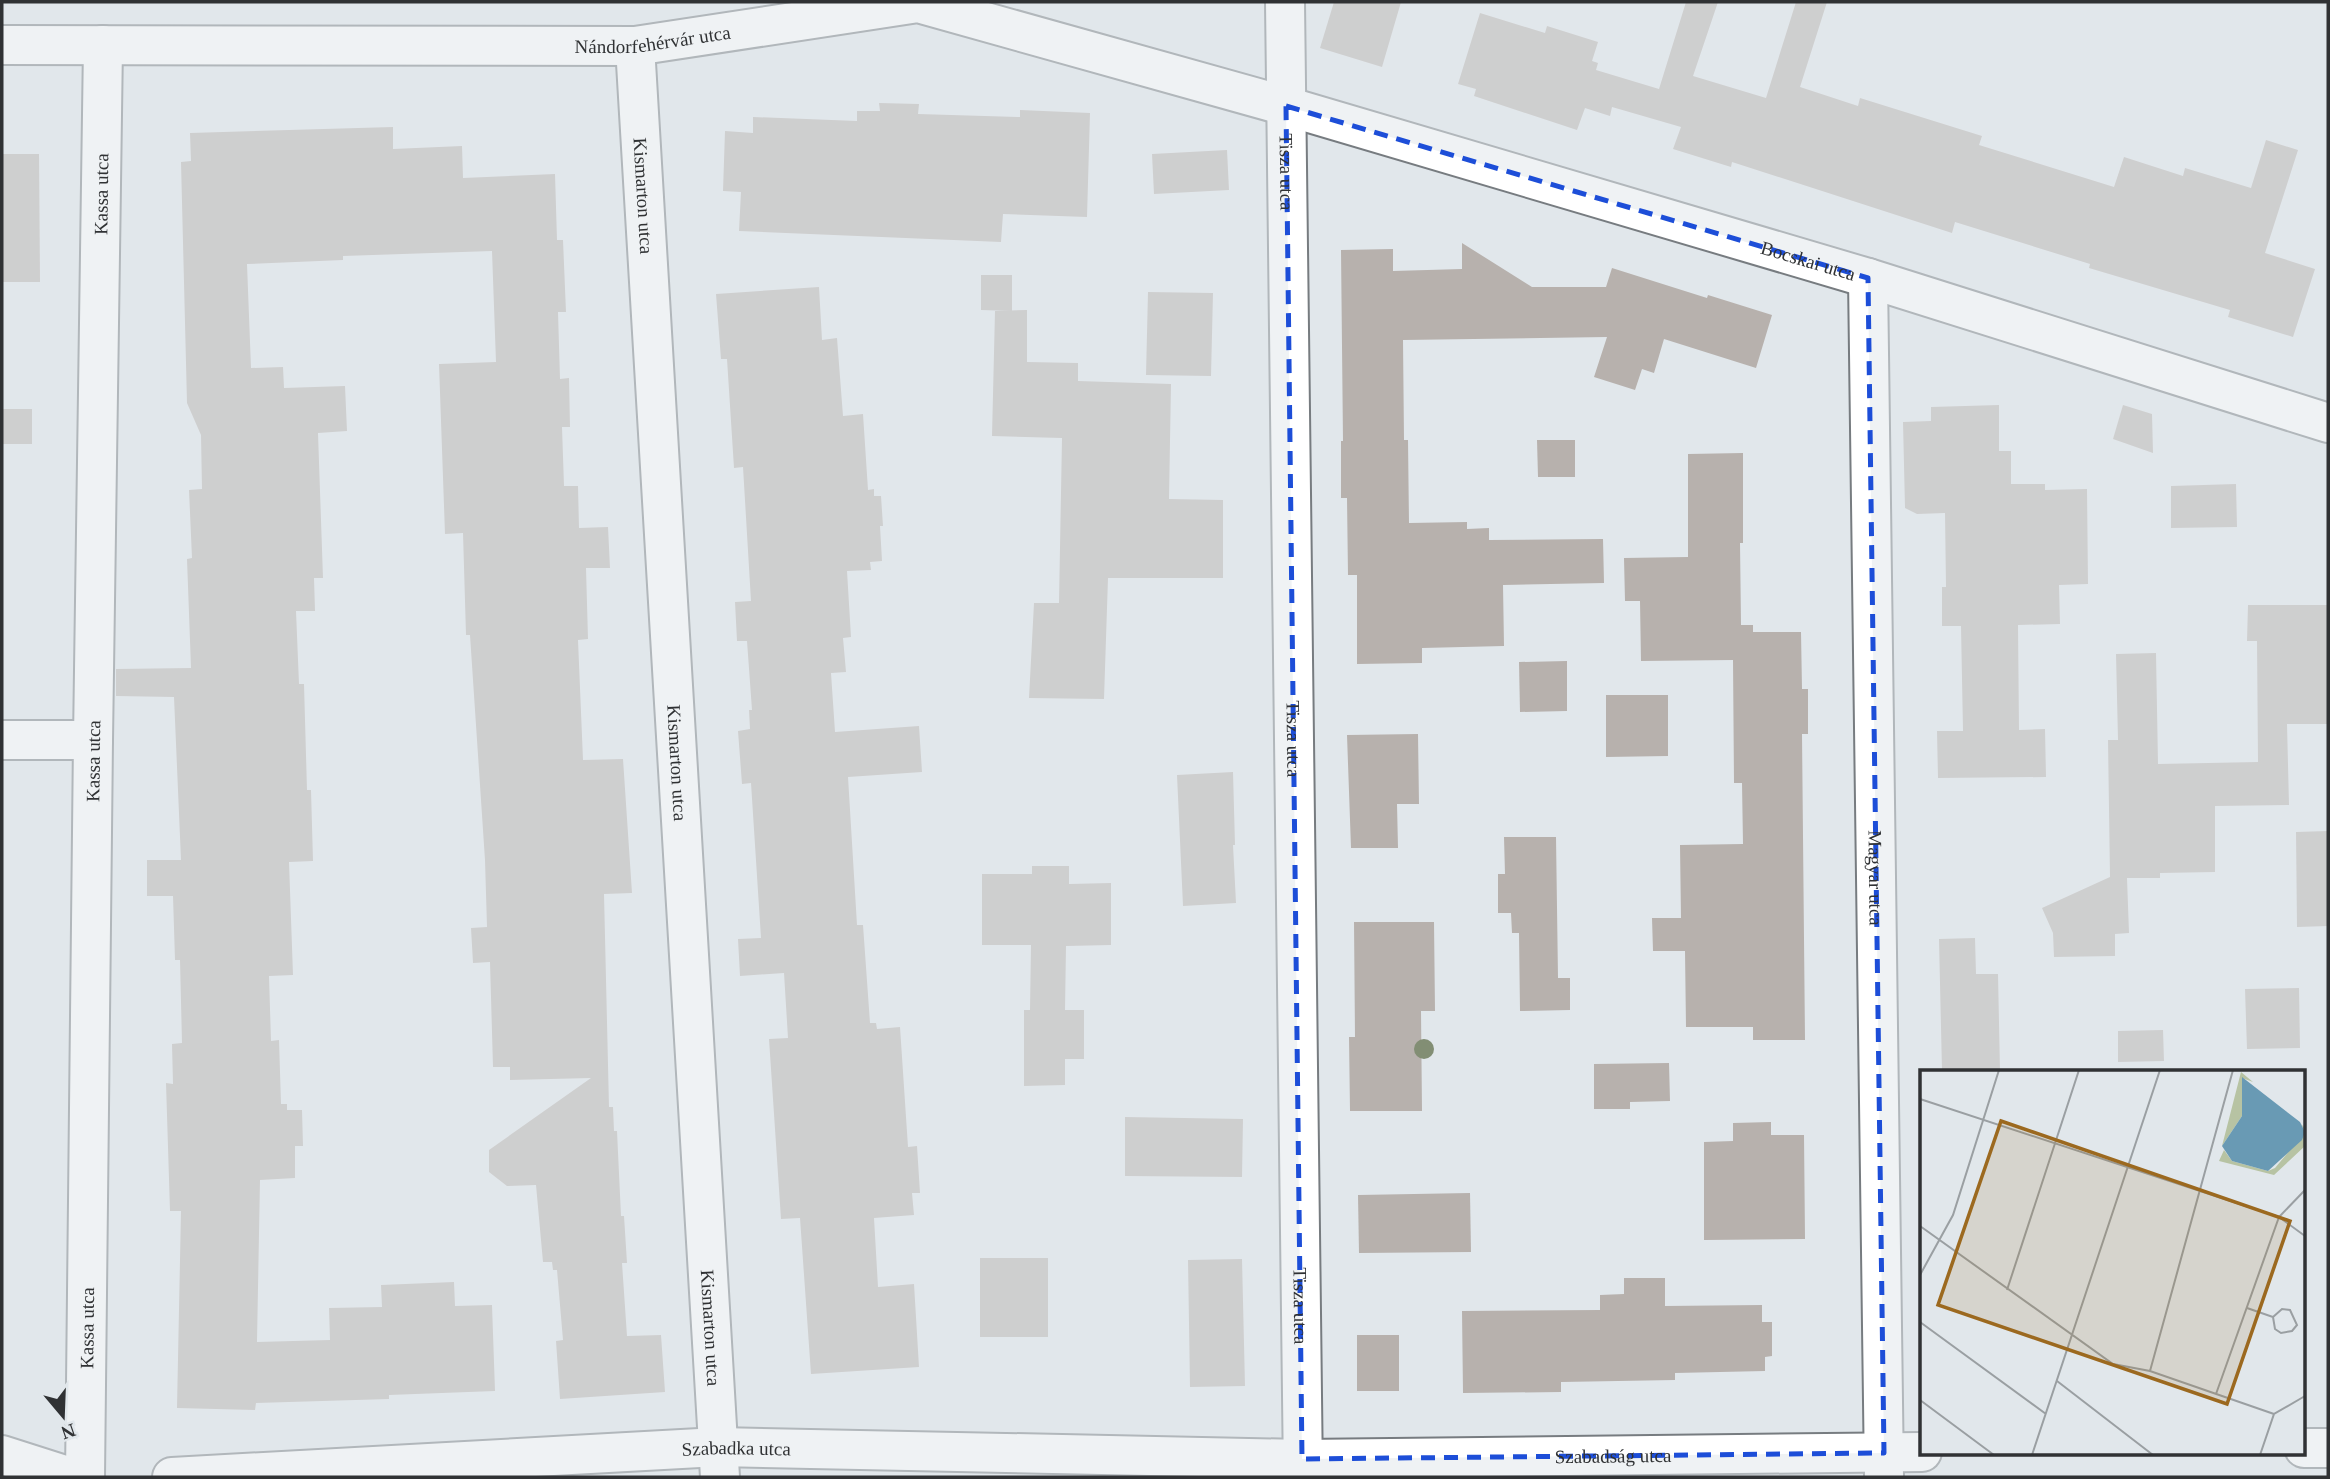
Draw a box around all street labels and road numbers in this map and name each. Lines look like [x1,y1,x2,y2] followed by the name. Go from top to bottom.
[575,22,732,57] street label: Nándorfehérvár utca
[1276,133,1298,211] street label: Tisza utca
[629,137,657,255] street label: Kismarton utca
[90,152,112,235] street label: Kassa utca
[1758,237,1858,285] street label: Bocskai utca
[1283,700,1304,778] street label: Tisza utca
[663,704,691,822] street label: Kismarton utca
[82,719,104,802] street label: Kassa utca
[1864,830,1887,926] street label: Magyar utca
[1289,1267,1311,1345] street label: Tisza utca
[697,1269,725,1387] street label: Kismarton utca
[76,1286,98,1369] street label: Kassa utca
[681,1437,792,1460] street label: Szabadka utca
[1555,1445,1672,1467] street label: Szabadság utca

